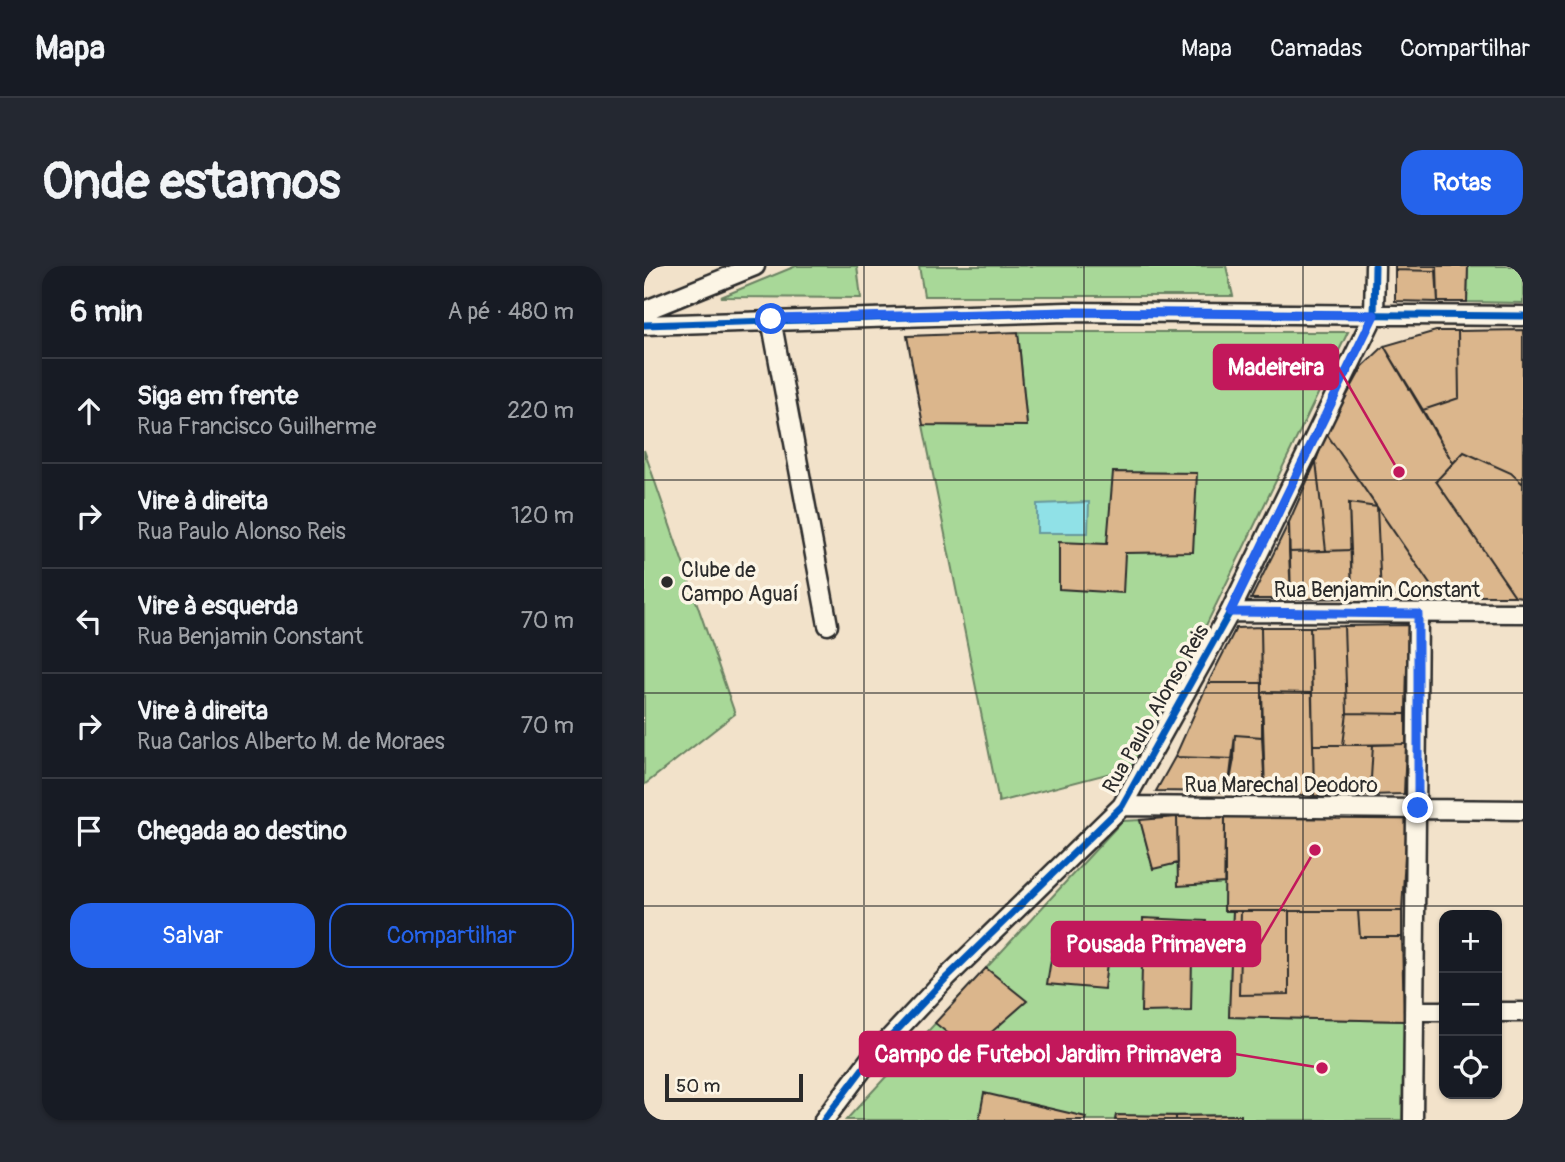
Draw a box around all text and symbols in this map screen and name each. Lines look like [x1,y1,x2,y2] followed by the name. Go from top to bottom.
[35,28,105,69] text: Mapa
[1181,34,1232,63] text: Mapa
[1270,34,1362,63] text: Camadas
[1400,34,1530,63] text: Compartilhar
[1401,150,1523,215] button: Rotas
[42,152,340,213] text: Onde estamos
[70,293,143,330] text: 6 min
[448,297,574,326] text: A pé · 480 m
[755,303,786,334] route start
[1214,345,1338,389] callout: Madeireira
[1228,353,1324,382] text: Madeireira
[137,380,298,412] text: Siga em frente
[70,392,108,430] icon: ahead
[507,396,574,425] text: 220 m
[137,412,376,441] text: Rua Francisco Guilherme
[137,485,268,517] text: Vire à direita
[70,497,108,535] icon: right
[511,501,574,530] text: 120 m
[137,517,346,546] text: Rua Paulo Alonso Reis
[681,557,799,608] place label: Clube de Campo Aguaí
[659,574,675,590] marker: Clube de Campo Aguaí
[1274,577,1481,604] street label: Rua Benjamin Constant
[137,590,298,622] text: Vire à esquerda
[70,602,108,640] icon: left
[521,606,574,635] text: 70 m
[1097,619,1216,798] street label: Rua Paulo Alonso Reis
[137,622,363,651] text: Rua Benjamin Constant
[137,695,268,727] text: Vire à direita
[70,707,108,745] icon: right
[521,711,574,740] text: 70 m
[137,727,445,756] text: Rua Carlos Alberto M. de Moraes
[1184,772,1378,799] street label: Rua Marechal Deodoro
[1402,792,1433,823] route end
[70,812,108,850] icon: arrive
[137,815,347,847] text: Chegada ao destino
[70,903,315,968] button: Salvar
[329,903,574,968] button: Compartilhar
[1439,910,1502,1099] map controls
[1439,910,1502,973] button: +
[1052,922,1260,966] callout: Pousada Primavera
[1066,930,1246,959] text: Pousada Primavera
[1439,973,1502,1036] button: −
[860,1032,1235,1076] callout: Campo de Futebol Jardim Primavera
[1439,1036,1502,1099] button: locate
[875,1040,1222,1069] text: Campo de Futebol Jardim Primavera
[665,1071,803,1103] scale bar
[676,1074,720,1098] text: 50 m

